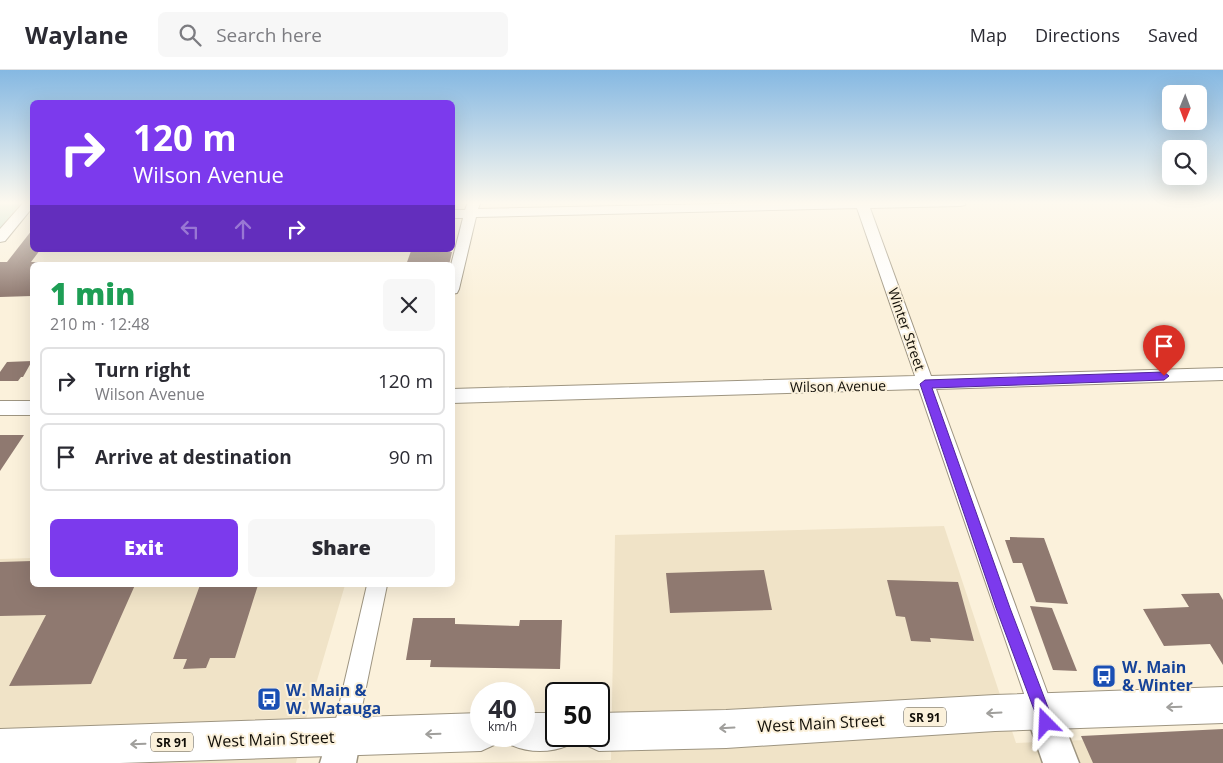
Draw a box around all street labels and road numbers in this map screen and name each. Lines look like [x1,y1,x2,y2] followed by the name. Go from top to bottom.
[884,285,930,373] street label: Winter Street
[790,376,886,396] street label: Wilson Avenue
[904,708,946,726] road number: SR 91
[757,709,885,737] street label: West Main Street
[207,726,335,752] street label: West Main Street
[151,732,193,752] road number: SR 91

